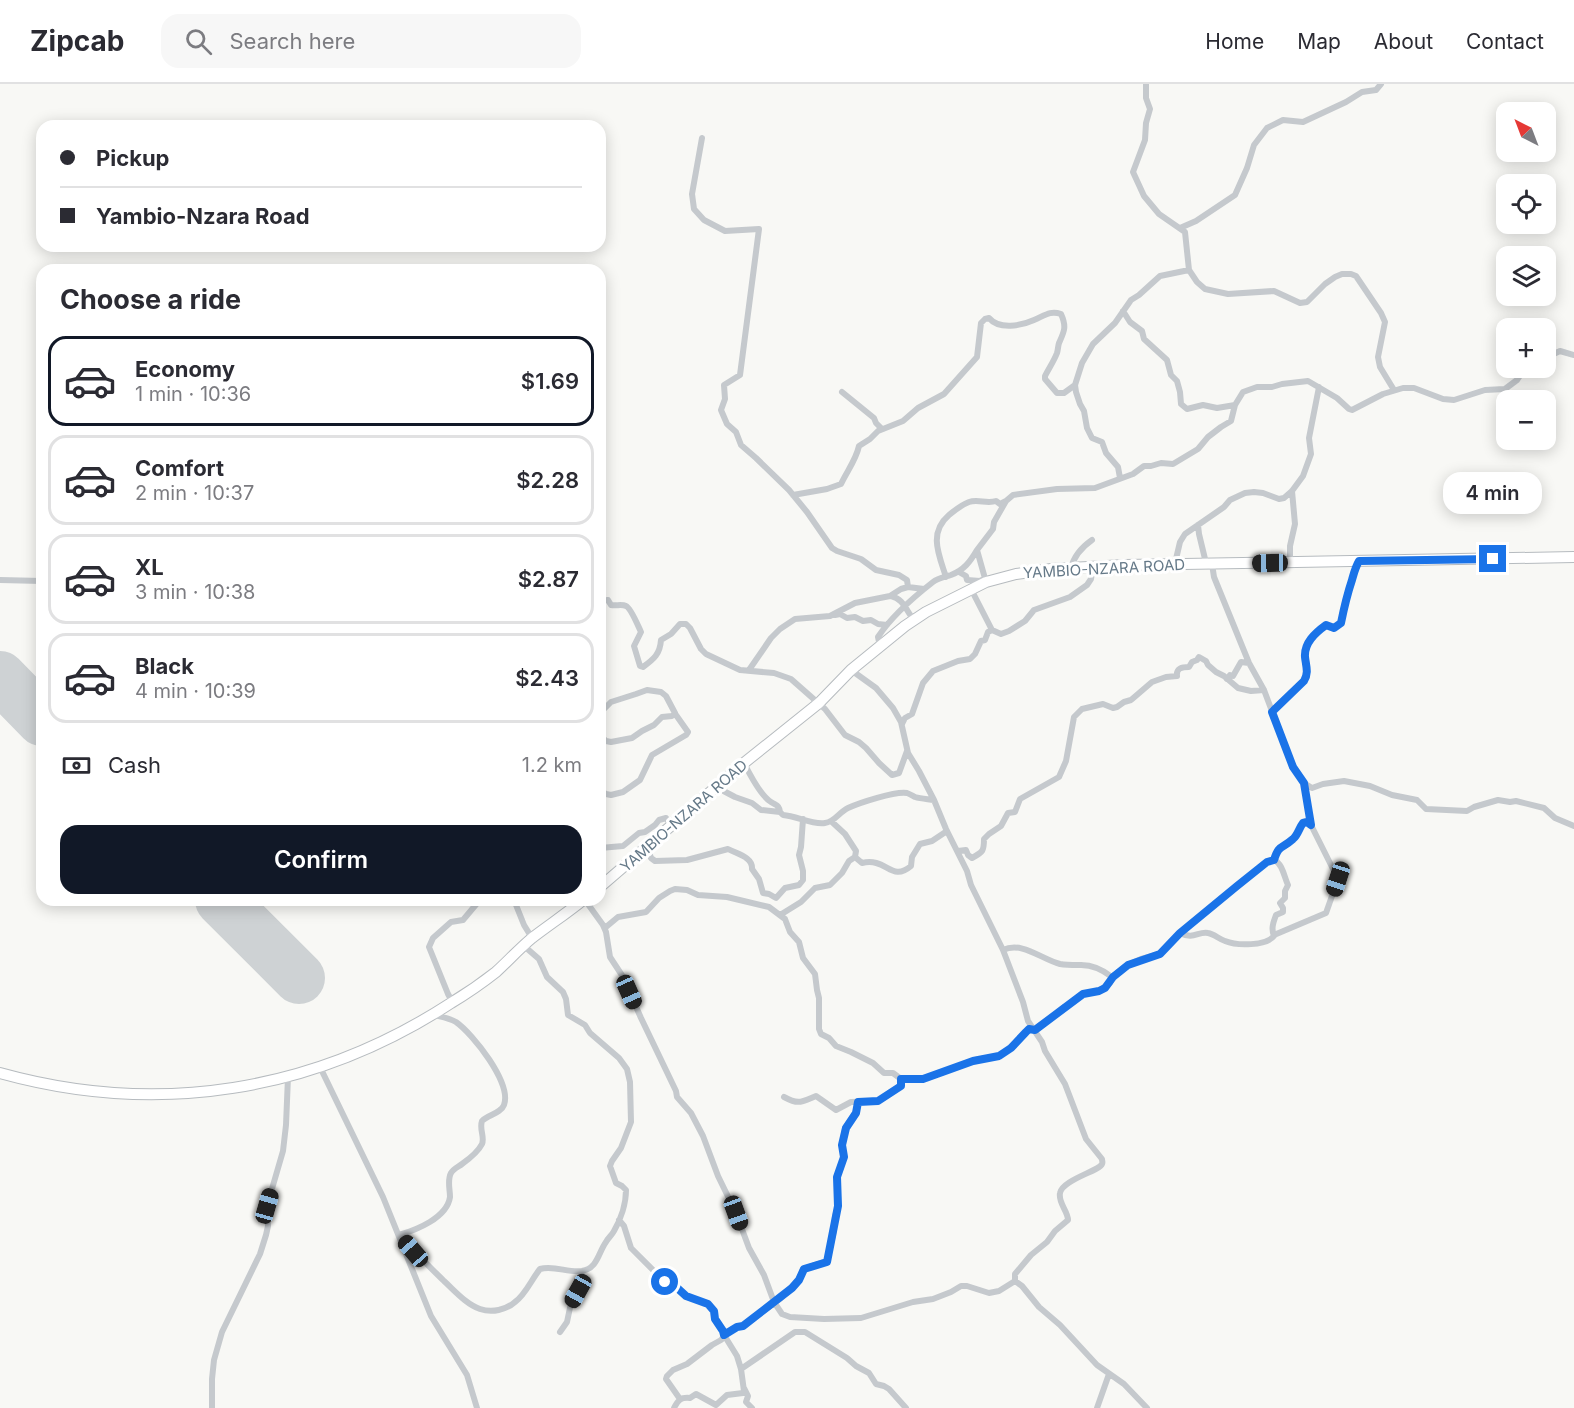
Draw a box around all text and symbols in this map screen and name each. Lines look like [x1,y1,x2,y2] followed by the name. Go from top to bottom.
[161,14,581,68] search box
[30,24,125,58] text: Zipcab
[182,25,215,58] icon: search
[230,28,355,54] text: Search here
[1205,29,1264,54] text: Home
[1297,29,1341,54] text: Map
[1374,29,1433,54] text: About
[1466,29,1544,54] text: Contact
[1496,102,1556,162] north arrow
[1496,102,1556,450] map controls
[96,145,170,171] text: Pickup
[1496,174,1556,234] button: locate
[96,203,310,229] text: Yambio-Nzara Road
[1496,246,1556,306] button: layers
[60,283,241,316] text: Choose a ride
[1496,318,1556,378] button: +
[63,354,117,408] icon: car
[135,356,235,382] text: Economy
[521,368,579,394] text: $1.69
[135,382,251,406] text: 1 min · 10:36
[1496,390,1556,450] button: −
[63,453,117,507] icon: car
[135,455,224,481] text: Comfort
[516,467,579,493] text: $2.28
[1444,472,1543,514] callout: 4 min
[135,481,254,505] text: 2 min · 10:37
[1466,481,1519,505] text: 4 min
[1479,545,1506,572] route end
[63,552,117,606] icon: car
[135,554,164,580] text: XL
[1252,554,1288,572] car
[1022,555,1186,582] street label: YAMBIO-NZARA ROAD
[518,566,579,592] text: $2.87
[135,580,255,604] text: 3 min · 10:38
[63,651,117,705] icon: car
[135,653,194,679] text: Black
[515,665,579,691] text: $2.43
[135,679,256,703] text: 4 min · 10:39
[60,749,93,782] icon: cash
[108,752,161,778] text: Cash
[522,753,582,777] text: 1.2 km
[616,755,751,876] street label: YAMBIO-NZARA ROAD
[60,825,582,894] button: Confirm
[1324,859,1352,899] car
[613,972,645,1012] car
[253,1186,281,1226] car
[721,1193,751,1233] car
[394,1232,432,1270] car
[651,1268,678,1295] route start
[561,1271,595,1311] car

